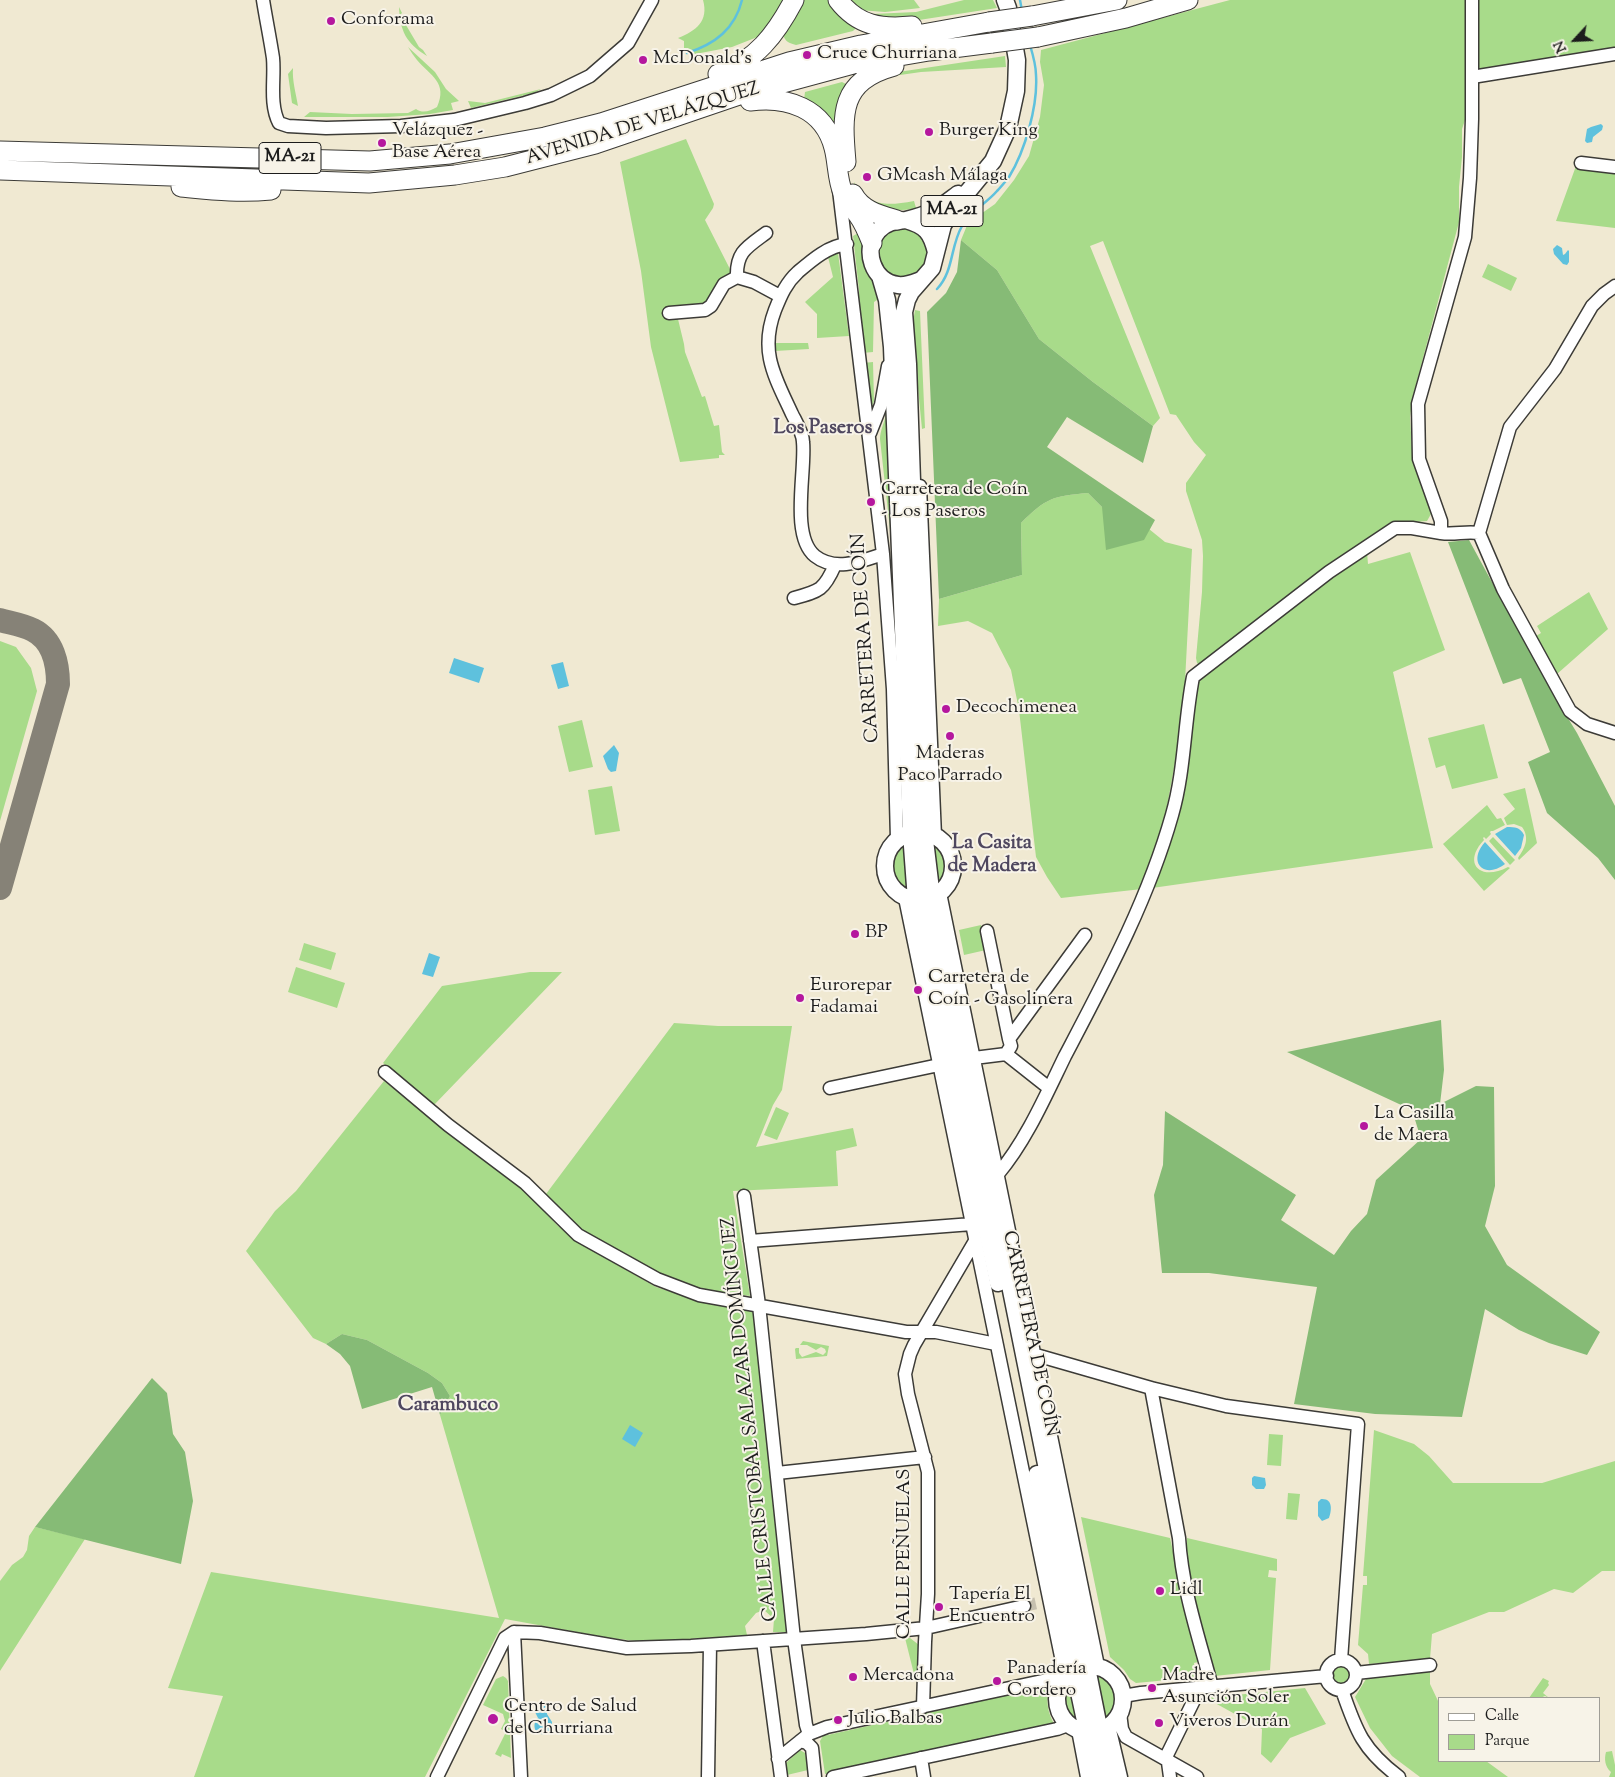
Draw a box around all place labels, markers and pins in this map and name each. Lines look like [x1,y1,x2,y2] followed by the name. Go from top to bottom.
[341,10,434,32] place label: Conforama
[325,15,337,27] marker: Conforama
[817,44,957,66] place label: Cruce Churriana
[653,49,752,71] place label: McDonald's
[801,49,813,61] marker: Cruce Churriana
[637,54,649,66] marker: McDonald's
[392,121,483,165] place label: Velázquez - Base Aérea
[939,121,1038,143] place label: Burger King
[923,126,935,138] marker: Burger King
[376,137,388,149] marker: Velázquez - Base Aérea
[877,166,1008,188] place label: GMcash Málaga
[861,171,873,183] marker: GMcash Málaga
[881,480,1028,524] place label: Carretera de Coín - Los Paseros
[865,496,877,508] marker: Carretera de Coín - Los Paseros
[956,698,1077,720] place label: Decochimenea
[940,703,952,715] marker: Decochimenea
[944,730,956,742] marker: Maderas Paco Parrado
[898,744,1002,788] place label: Maderas Paco Parrado
[865,923,888,945] place label: BP
[849,928,861,940] marker: BP
[928,968,1073,1012] place label: Carretera de Coín - Gasolinera
[810,976,892,1020] place label: Eurorepar Fadamai
[912,984,924,996] marker: Carretera de Coín - Gasolinera
[794,992,806,1004] marker: Eurorepar Fadamai
[1374,1104,1454,1148] place label: La Casilla de Maera
[1358,1120,1370,1132] marker: La Casilla de Maera
[1170,1580,1203,1602] place label: Lidl
[949,1585,1035,1629] place label: Tapería El Encuentro
[1154,1585,1166,1597] marker: Lidl
[933,1601,945,1613] marker: Tapería El Encuentro
[1007,1659,1087,1703] place label: Panadería Cordero
[863,1666,954,1688] place label: Mercadona
[1162,1666,1289,1710] place label: Madre Asunción Soler
[847,1671,859,1683] marker: Mercadona
[991,1675,1003,1687] marker: Panadería Cordero
[1146,1682,1158,1694] marker: Madre Asunción Soler
[504,1697,637,1741] place label: Centro de Salud de Churriana
[848,1709,942,1731] place label: Julio Balbas
[486,1712,500,1726] marker: Centro de Salud de Churriana
[1169,1712,1289,1734] place label: Viveros Durán
[832,1714,844,1726] marker: Julio Balbas
[1153,1717,1165,1729] marker: Viveros Durán

